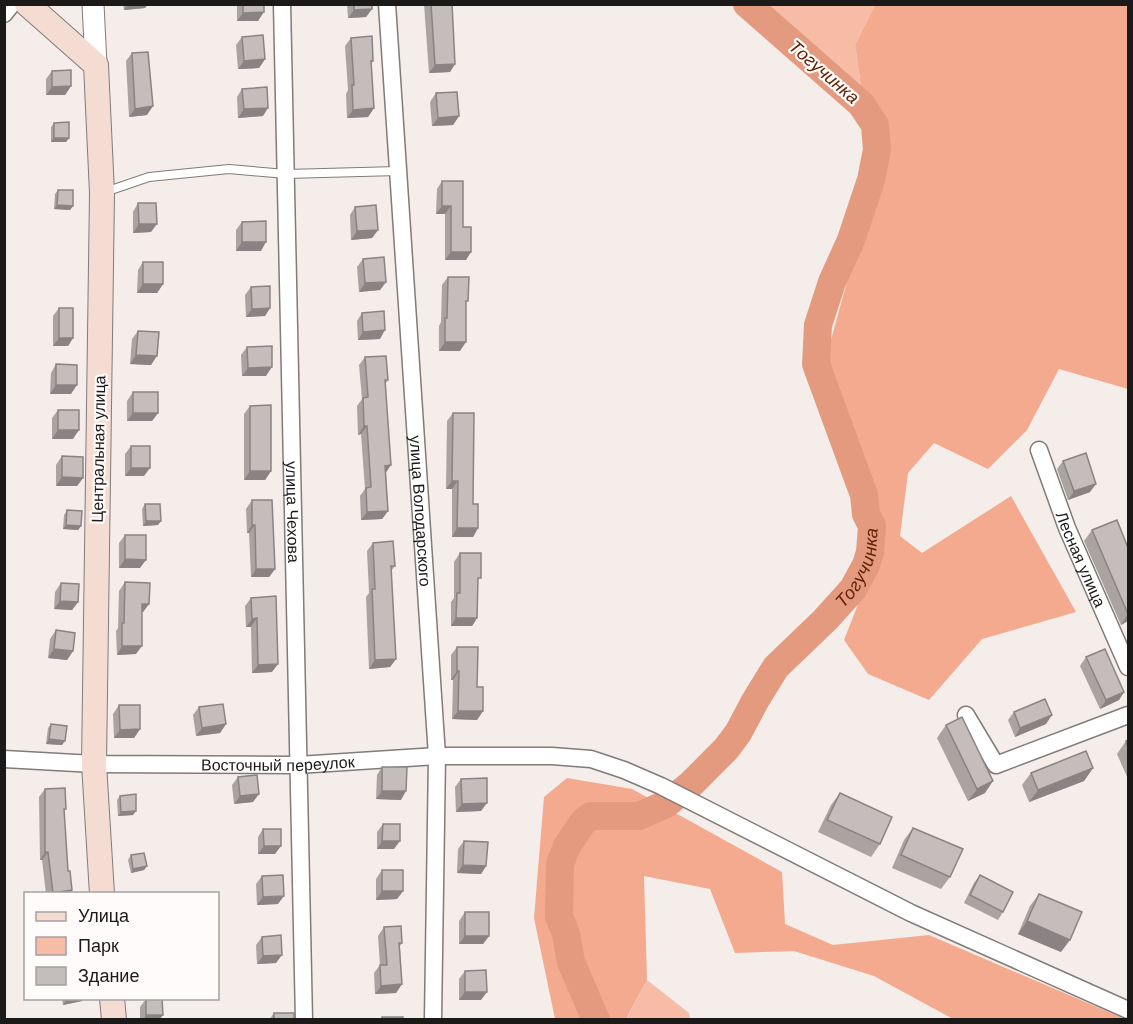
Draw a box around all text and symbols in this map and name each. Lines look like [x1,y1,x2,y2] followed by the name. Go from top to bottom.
[785,36,863,108] water label: Тогучинка
[89,375,108,523] street label: Центральная улица
[407,435,434,587] street label: улица Володарского
[283,461,302,563] street label: улица Чехова
[1053,509,1109,610] street label: Лесная улица
[831,527,882,611] water label: Тогучинка
[201,753,356,774] street label: Восточный переулок
[24,892,219,1000] legend
[78,906,130,926] text: Улица
[78,936,119,956] text: Парк
[78,966,139,986] text: Здание

